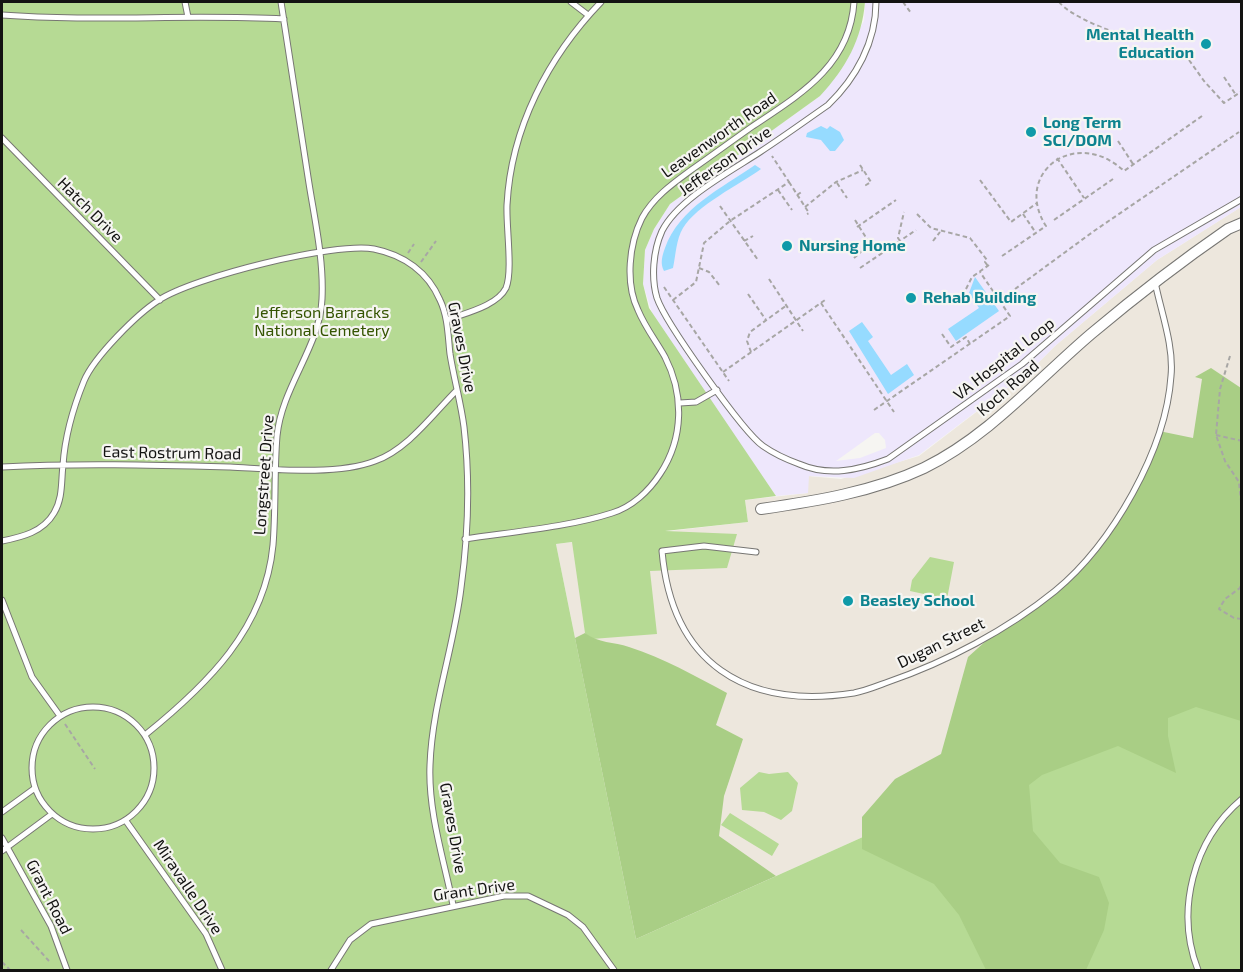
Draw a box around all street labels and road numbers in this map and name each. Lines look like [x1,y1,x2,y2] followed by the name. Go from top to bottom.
[658,88,780,182] street label: Leavenworth Road
[675,122,775,200] street label: Jefferson Drive
[53,173,127,247] street label: Hatch Drive
[444,300,480,394] street label: Graves Drive
[950,314,1058,404] street label: VA Hospital Loop
[973,356,1043,420] street label: Koch Road
[250,414,278,536] street label: Longstreet Drive
[103,442,241,464] street label: East Rostrum Road
[894,614,988,672] street label: Dugan Street
[436,781,470,875] street label: Graves Drive
[149,836,227,938] street label: Miravalle Drive
[22,857,76,937] street label: Grant Road
[432,875,516,905] street label: Grant Drive

